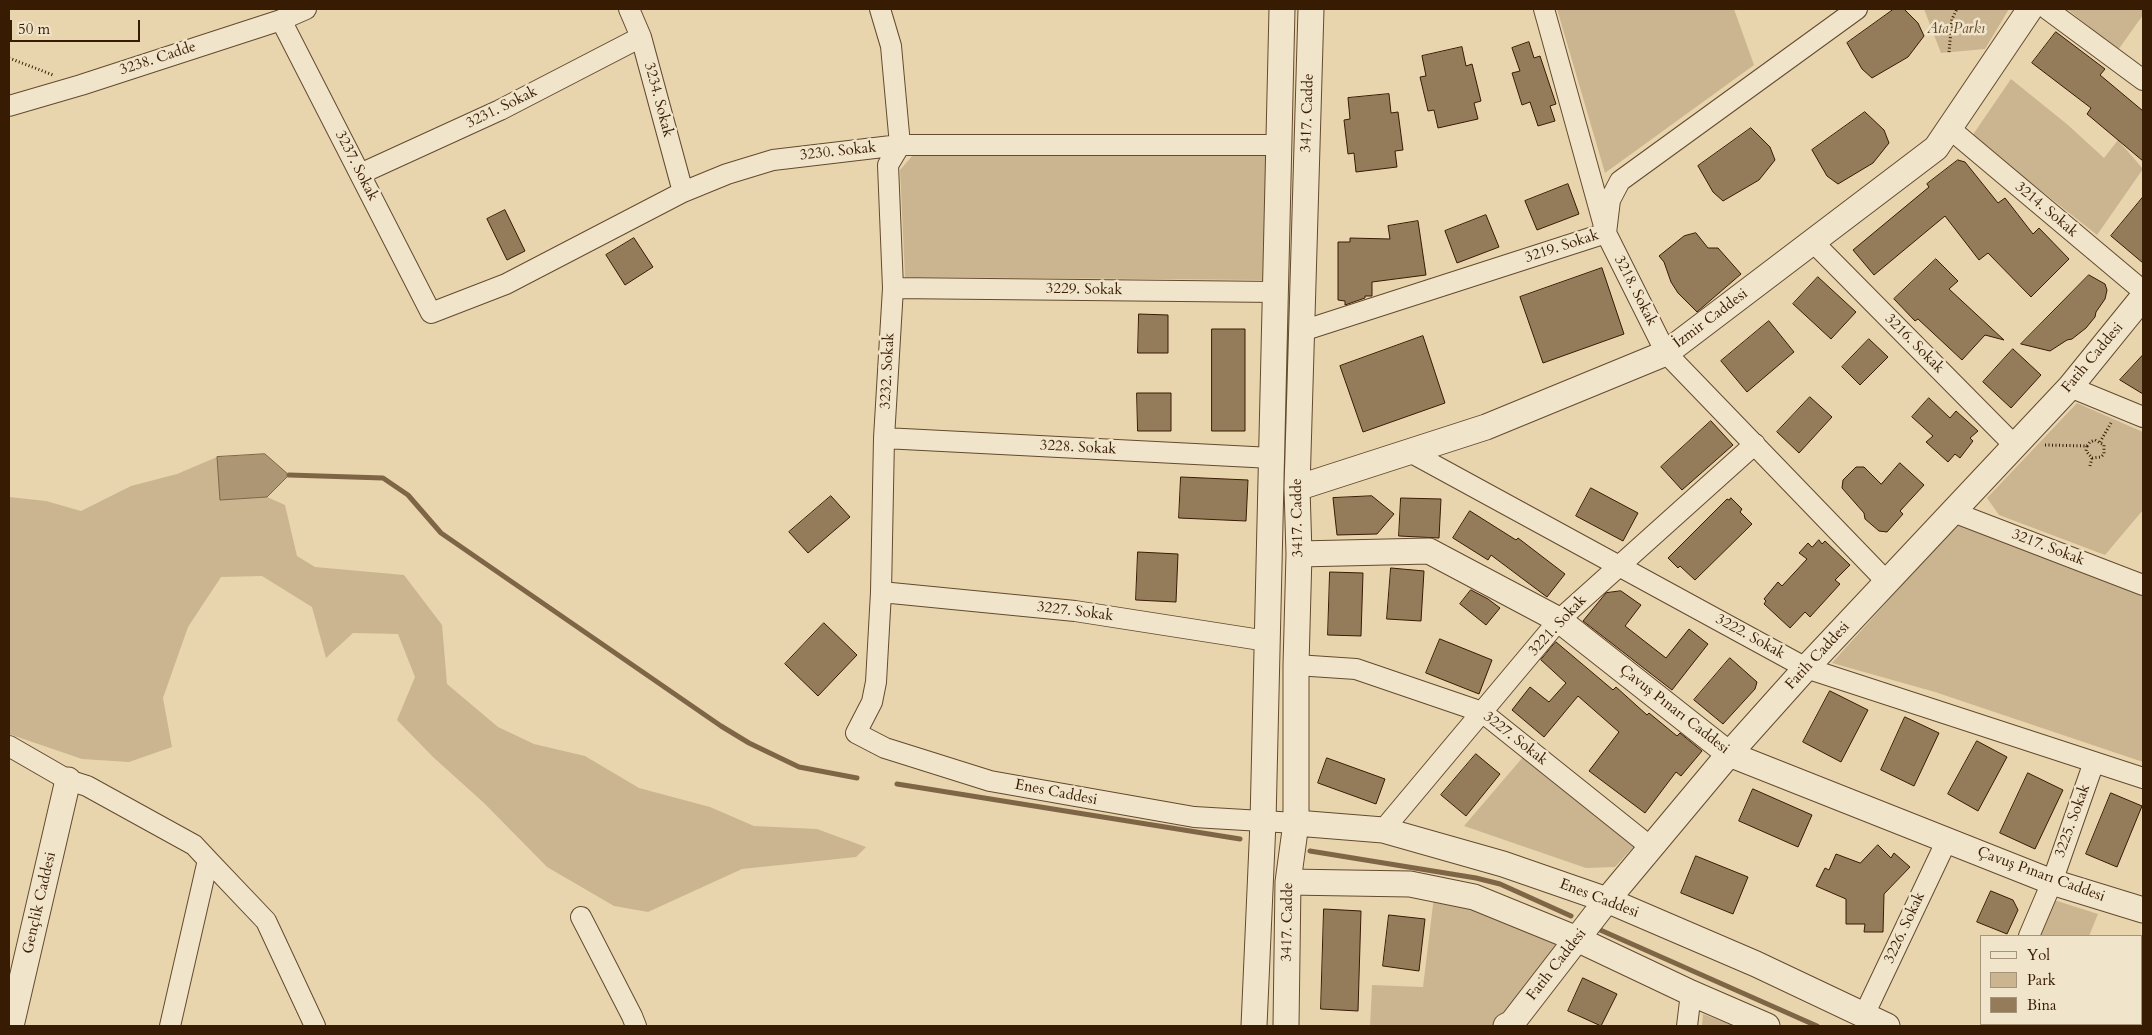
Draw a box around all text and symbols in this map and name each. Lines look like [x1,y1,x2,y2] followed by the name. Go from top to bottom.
[12,10,142,42] scale bar
[18,19,50,39] text: 50 m
[1927,21,1985,39] park label: Ata Parkı
[118,38,198,80] street label: 3238. Cadde
[639,61,677,139] street label: 3234. Sokak
[1298,73,1318,153] street label: 3417. Cadde
[464,83,540,133] street label: 3231. Sokak
[331,128,381,204] street label: 3237. Sokak
[799,139,877,165] street label: 3230. Sokak
[2011,178,2081,242] street label: 3214. Sokak
[1523,227,1601,267] street label: 3219. Sokak
[1610,253,1660,329] street label: 3218. Sokak
[1045,280,1123,300] street label: 3229. Sokak
[1670,285,1752,353] street label: İzmir Caddesi
[1881,311,1947,377] street label: 3216. Sokak
[2058,319,2128,397] street label: Fatih Caddesi
[877,332,899,410] street label: 3232. Sokak
[1039,437,1117,459] street label: 3228. Sokak
[1288,478,1308,558] street label: 3417. Cadde
[2009,526,2087,570] street label: 3217. Sokak
[1525,592,1591,660] street label: 3221. Sokak
[1036,598,1114,626] street label: 3227. Sokak
[1712,611,1788,663] street label: 3222. Sokak
[1782,618,1854,694] street label: Fatih Caddesi
[1615,661,1733,759] street label: Çavuş Pınarı Caddesi
[1479,708,1551,770] street label: 3227. Sokak
[1013,776,1099,810] street label: Enes Caddesi
[2051,782,2095,860] street label: 3225. Sokak
[1975,844,2107,906] street label: Çavuş Pınarı Caddesi
[20,850,60,956] street label: Gençlik Caddesi
[1557,876,1641,922] street label: Enes Caddesi
[1278,882,1298,962] street label: 3417. Cadde
[1881,889,1929,967] street label: 3226. Sokak
[1523,925,1591,1005] street label: Fatih Caddesi
[1980,935,2142,1025] legend
[2027,945,2050,965] text: Yol
[2027,970,2056,990] text: Park
[2027,995,2056,1015] text: Bina

